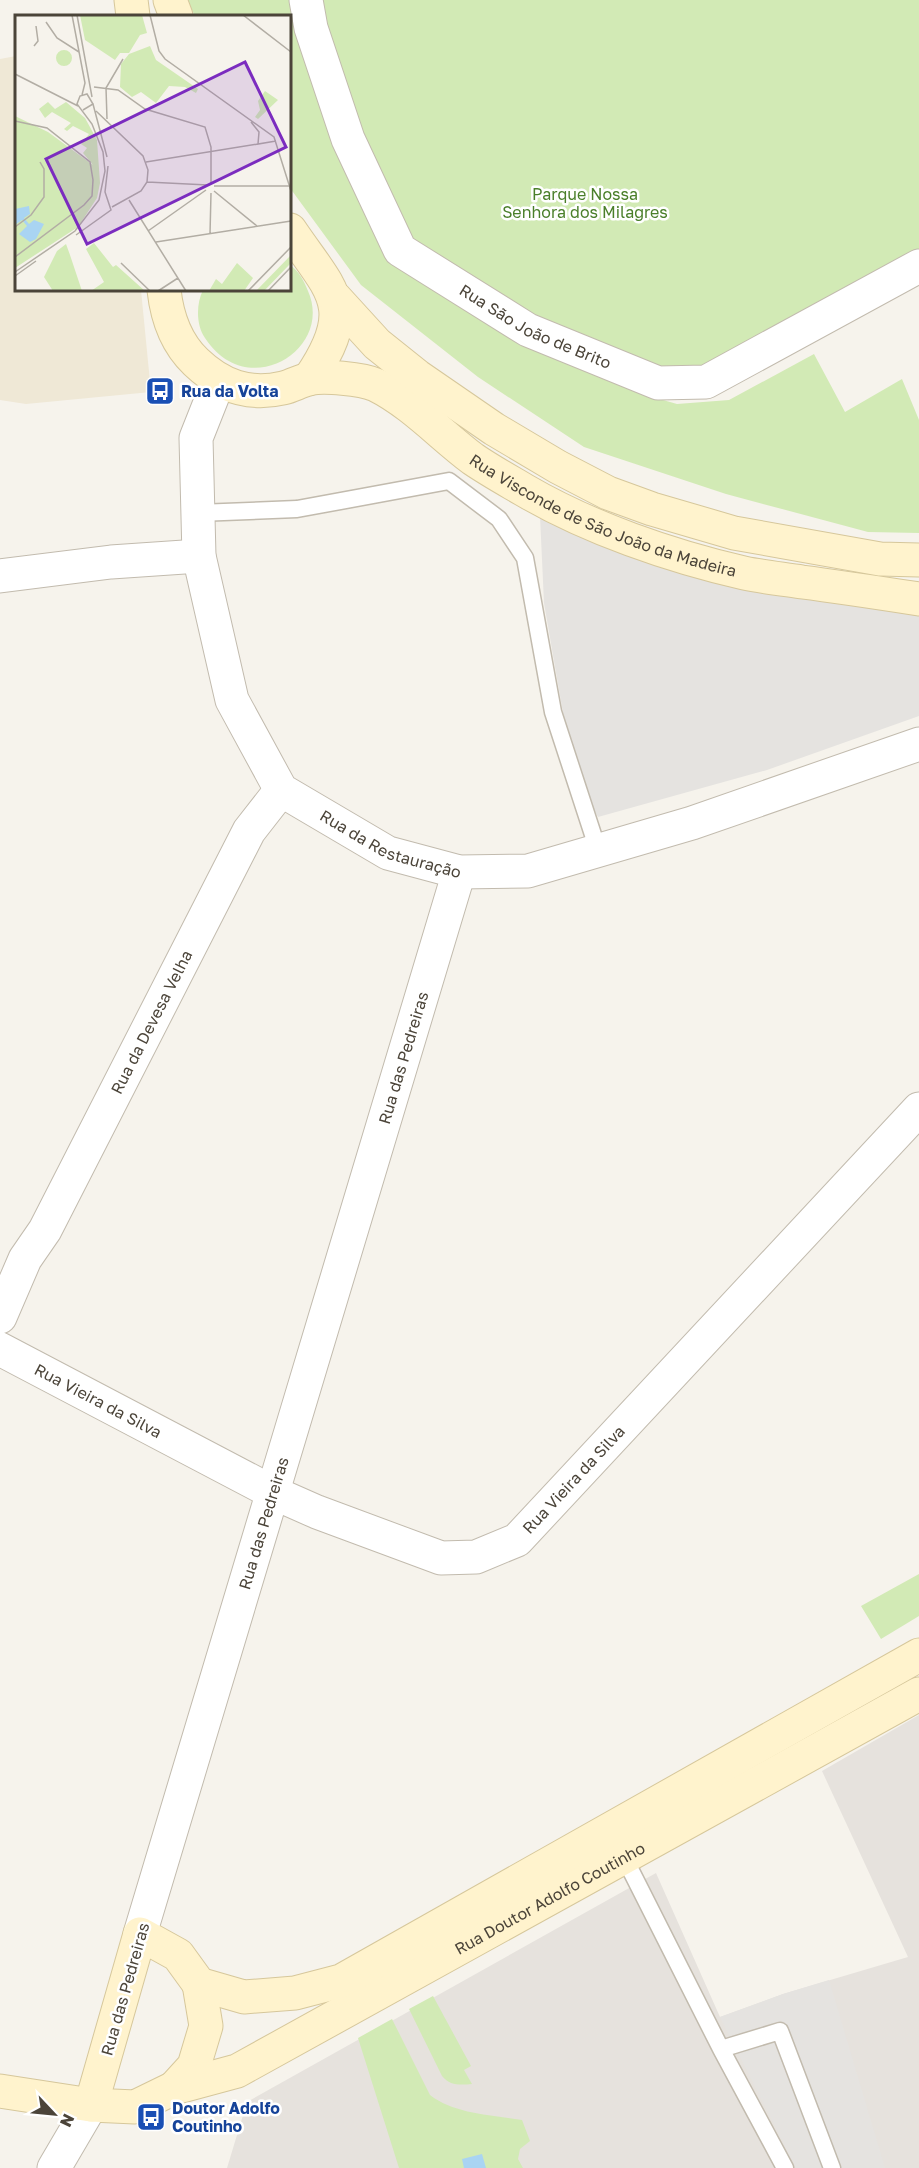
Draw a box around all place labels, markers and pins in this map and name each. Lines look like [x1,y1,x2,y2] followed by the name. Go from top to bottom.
[144,375,176,407] bus stop icon: Rua da Volta
[181,381,279,401] place label: Rua da Volta
[172,2098,280,2136] place label: Doutor Adolfo Coutinho
[135,2101,167,2133] bus stop icon: Doutor Adolfo Coutinho

